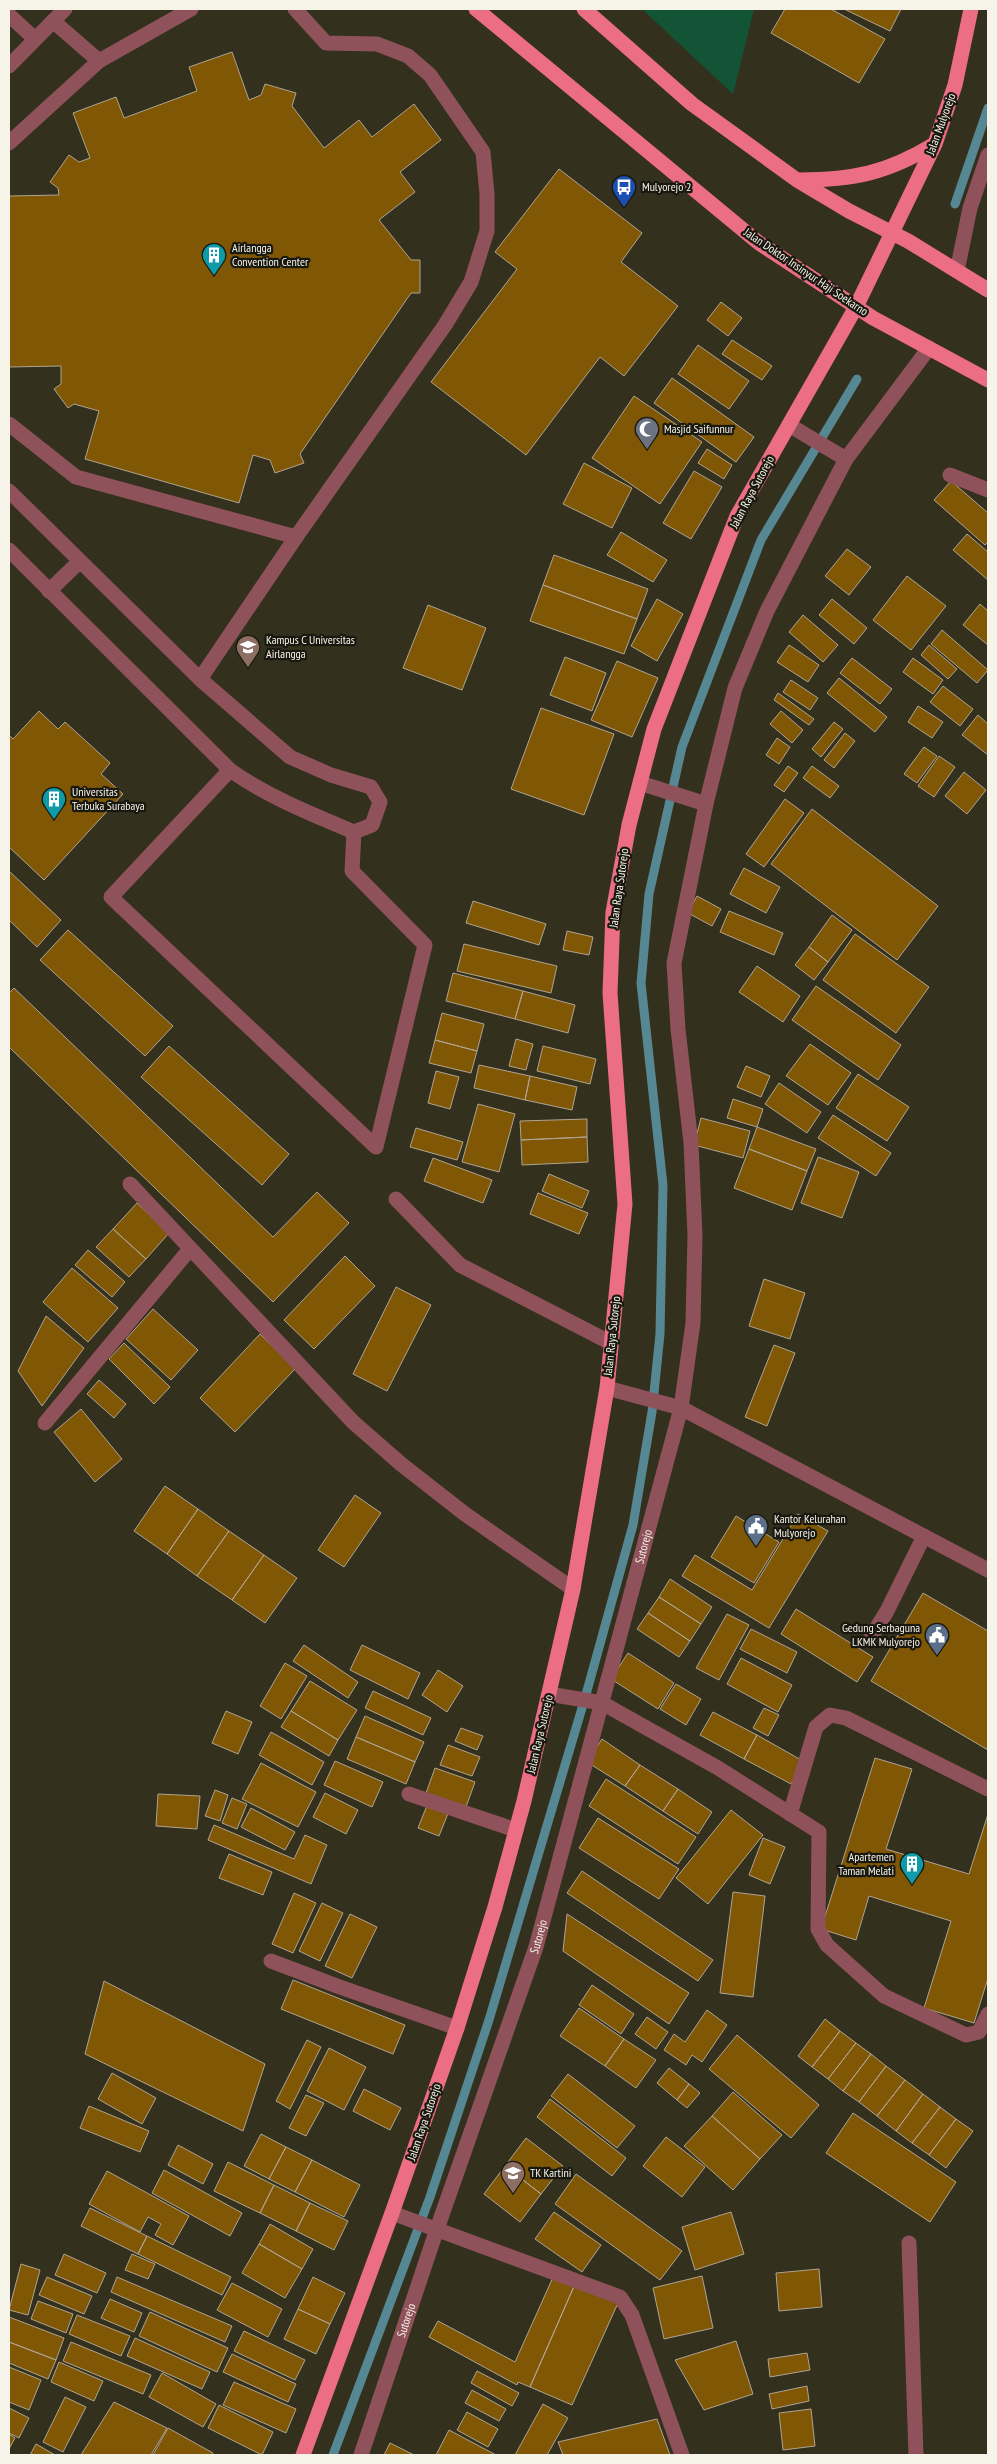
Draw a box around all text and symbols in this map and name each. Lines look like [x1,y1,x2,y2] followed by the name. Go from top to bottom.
[922,91,959,158] street label: Jalan Mulyorejo
[611,174,637,208] bus stop icon: Mulyorejo 2
[642,179,691,194] place label: Mulyorejo 2
[741,224,871,319] street label: Jalan Doktor Insinyur Haji Soekarno
[232,240,309,269] place label: Airlangga Convention Center
[201,242,227,276] building icon: Airlangga Convention Center
[634,416,660,450] mosque icon: Masjid Saifunnur
[664,421,734,436] place label: Masjid Saifunnur
[726,453,777,532] street label: Jalan Raya Sutorejo
[266,632,355,661] place label: Kampus C Universitas Airlangga
[235,634,261,668] school or university icon: Kampus C Universitas Airlangga
[72,784,145,813] place label: Universitas Terbuka Surabaya
[41,786,67,820] building icon: Universitas Terbuka Surabaya
[605,847,632,930] street label: Jalan Raya Sutorejo
[600,1295,623,1378] street label: Jalan Raya Sutorejo
[774,1511,846,1540] place label: Kantor Kelurahan Mulyorejo
[743,1513,769,1547] public building icon: Kantor Kelurahan Mulyorejo
[631,1528,655,1565] street label: Sutorejo
[842,1620,920,1649] place label: Gedung Serbaguna LKMK Mulyorejo
[924,1622,950,1656] public building icon: Gedung Serbaguna LKMK Mulyorejo
[523,1693,556,1776] street label: Jalan Raya Sutorejo
[838,1849,894,1878] place label: Apartemen Taman Melati
[899,1851,925,1885] building icon: Apartemen Taman Melati
[526,1918,550,1956] street label: Sutorejo
[403,2081,444,2163] street label: Jalan Raya Sutorejo
[500,2160,526,2194] school or university icon: TK Kartini
[530,2165,571,2180] place label: TK Kartini
[393,2301,418,2339] street label: Sutorejo

